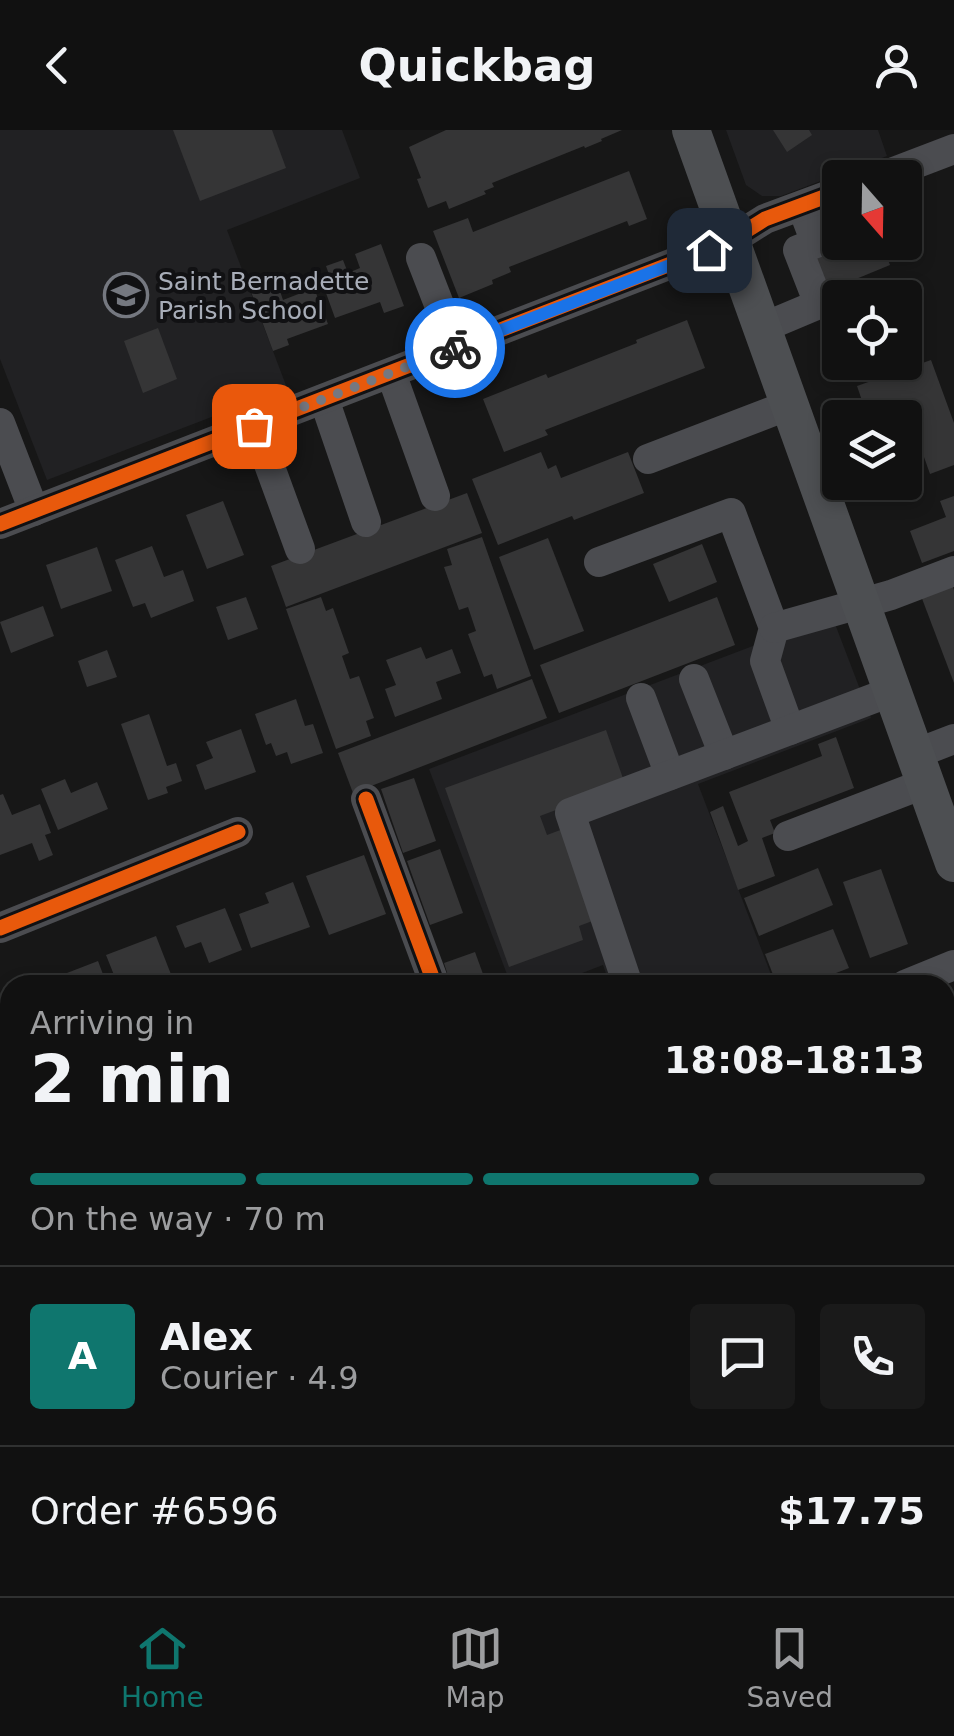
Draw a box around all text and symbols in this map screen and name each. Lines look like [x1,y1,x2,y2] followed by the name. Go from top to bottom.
[30,38,85,93] icon: back
[869,38,924,93] icon: person
[358,39,596,92] text: Quickbag
[822,160,922,260] north arrow
[822,160,922,500] map controls
[667,208,752,293] pin
[682,223,737,278] icon: home
[158,267,370,325] place label: Saint Bernadette Parish School
[103,272,149,318] school or university icon: Saint Bernadette Parish School
[822,280,922,380] button: locate
[405,298,505,398] courier
[428,321,483,376] icon: bike
[212,384,297,469] pin
[227,399,282,454] icon: bag
[822,400,922,500] button: layers
[30,1004,194,1042] text: Arriving in
[664,1038,925,1082] text: 18:08–18:13
[30,1042,234,1117] text: 2 min
[30,1200,326,1238] text: On the way · 70 m
[690,1304,795,1409] button: chat
[820,1304,925,1409] button: phone
[160,1315,253,1359] text: Alex
[68,1334,97,1378] text: A
[160,1359,359,1397] text: Courier · 4.9
[30,1489,279,1533] text: Order #6596
[778,1489,925,1533] text: $17.75
[121,1621,204,1714] tab: Home
[446,1621,505,1714] tab: Map
[747,1621,833,1714] tab: Saved

